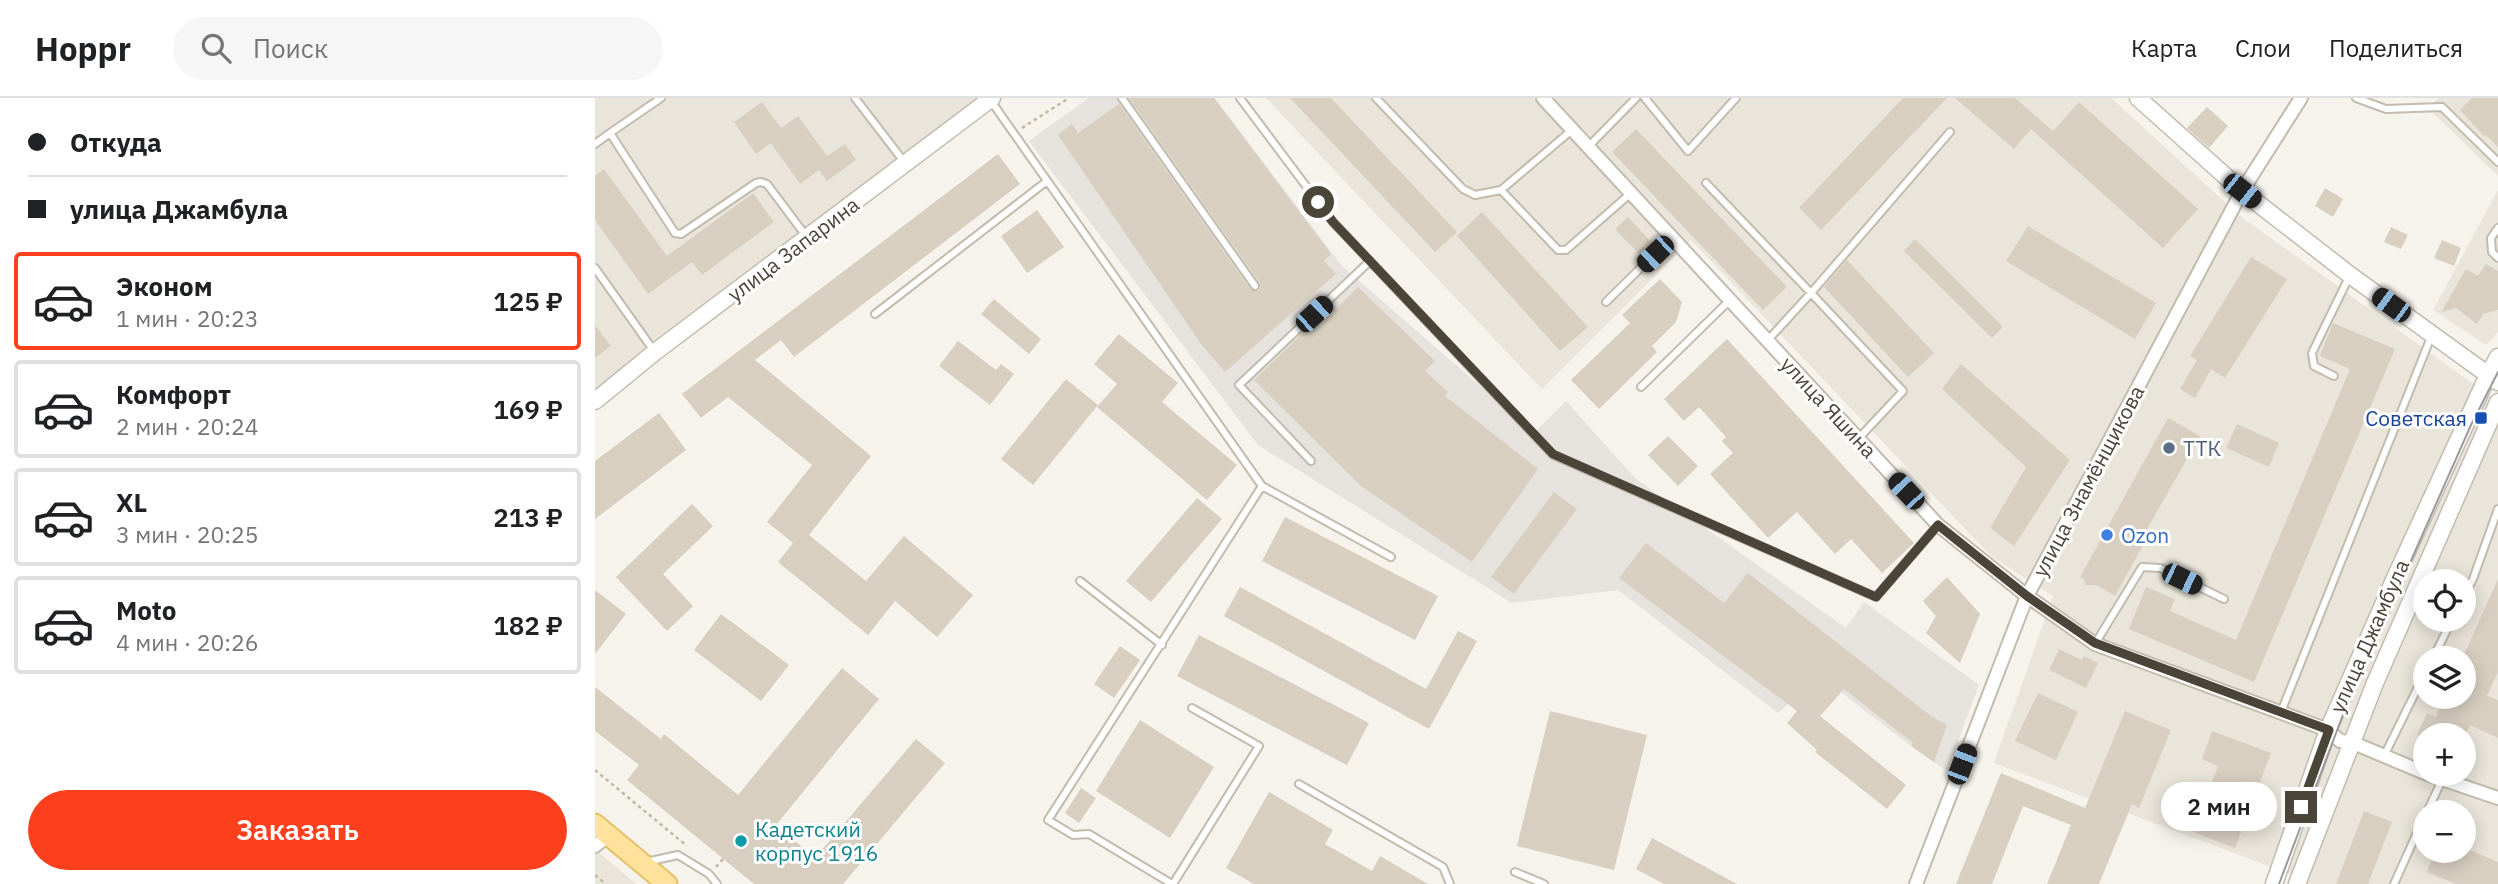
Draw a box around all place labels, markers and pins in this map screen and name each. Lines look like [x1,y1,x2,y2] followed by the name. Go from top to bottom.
[2365,404,2467,432] place label: Советская
[2473,410,2489,426] marker: Советская
[2183,434,2222,462] place label: ТТК
[2161,440,2177,456] marker: ТТК
[2121,521,2169,549] place label: Ozon
[2099,527,2115,543] marker: Ozon
[755,815,878,867] place label: Кадетский корпус 1916
[733,833,749,849] marker: Кадетский корпус 1916

